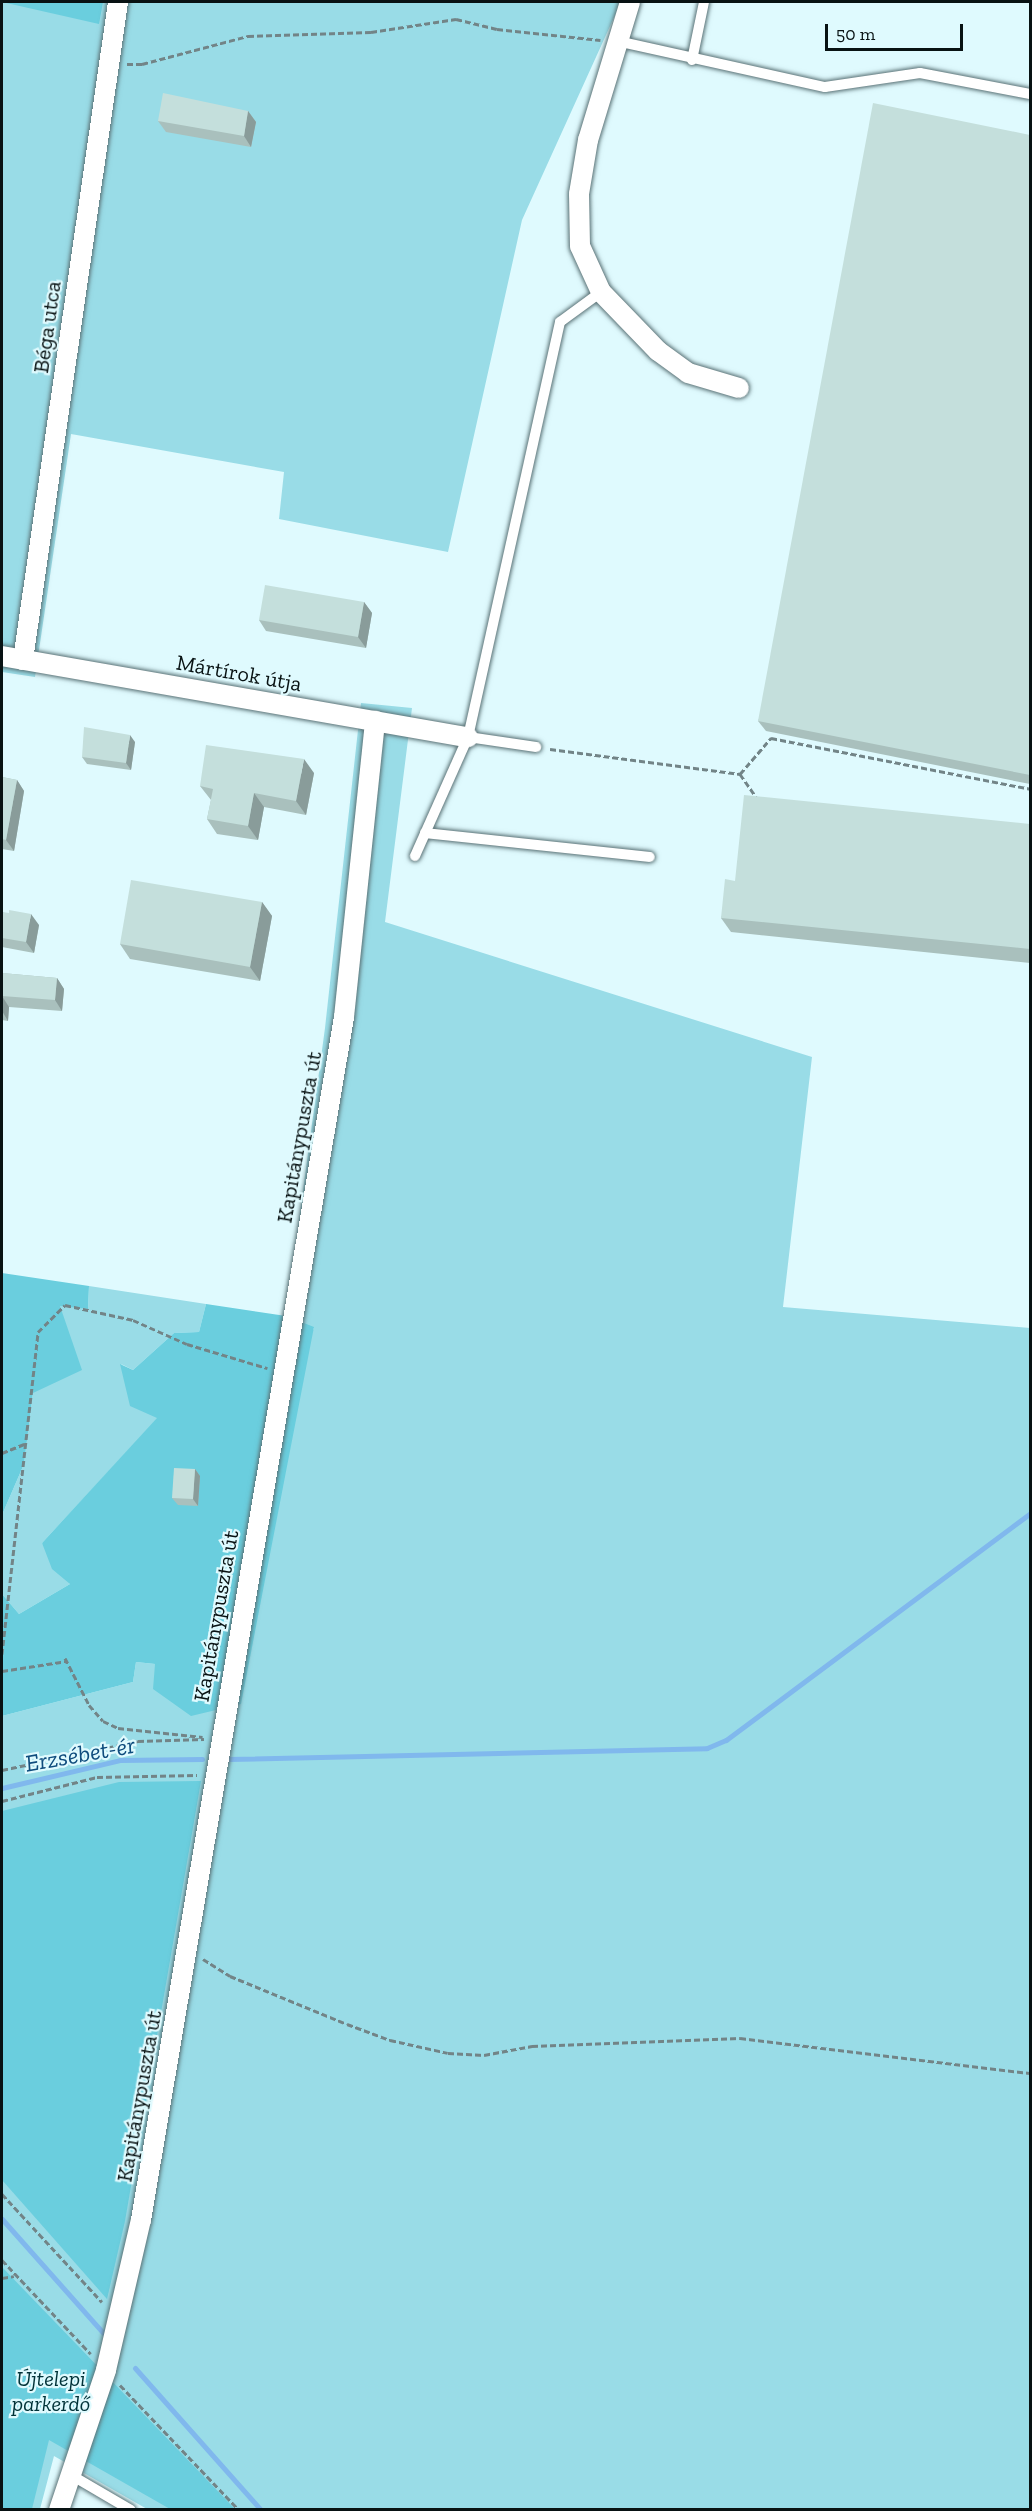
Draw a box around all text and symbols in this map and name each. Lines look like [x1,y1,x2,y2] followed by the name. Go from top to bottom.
[828,12,966,50] scale bar
[836,23,875,45] text: 50 m
[27,279,67,375] street label: Béga utca
[174,649,304,697] street label: Mártírok útja
[271,1049,327,1225] street label: Kapitánypuszta út
[188,1528,244,1704] street label: Kapitánypuszta út
[23,1730,137,1778] water label: Erzsébet-ér
[111,2008,167,2184] street label: Kapitánypuszta út
[12,2365,90,2416] park label: Újtelepi parkerdő

